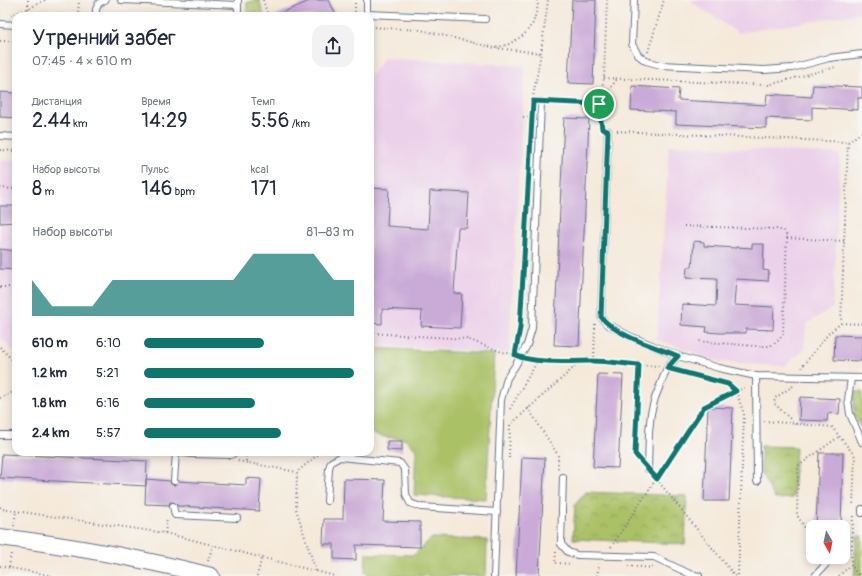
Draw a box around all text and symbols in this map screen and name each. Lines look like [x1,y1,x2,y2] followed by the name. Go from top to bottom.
[32,24,176,52] text: Утренний забег
[312,25,354,67] button: share
[32,53,132,69] text: 07:45 · 4 × 610 m
[582,87,616,121] pin
[588,93,610,115] icon: arrive
[32,95,82,108] text: Дистанция
[141,95,171,108] text: Время
[251,95,275,108] text: Темп
[32,108,71,133] text: 2.44
[141,108,188,133] text: 14:29
[251,108,289,133] text: 5:56
[71,117,88,130] text: km
[289,117,310,130] text: /km
[32,163,100,176] text: Набор высоты
[141,163,169,176] text: Пульс
[251,163,269,176] text: kcal
[32,176,42,201] text: 8
[141,176,172,201] text: 146
[251,176,277,201] text: 171
[42,185,54,198] text: m
[172,185,195,198] text: bpm
[32,224,113,240] text: Набор высоты
[307,224,354,240] text: 81–83 m
[32,335,68,351] text: 610 m
[96,335,121,351] text: 6:10
[32,365,67,381] text: 1.2 km
[96,365,119,381] text: 5:21
[32,395,66,411] text: 1.8 km
[96,395,120,411] text: 6:16
[32,425,69,441] text: 2.4 km
[96,425,120,441] text: 5:57
[806,520,850,564] north arrow
[806,520,850,564] map controls

